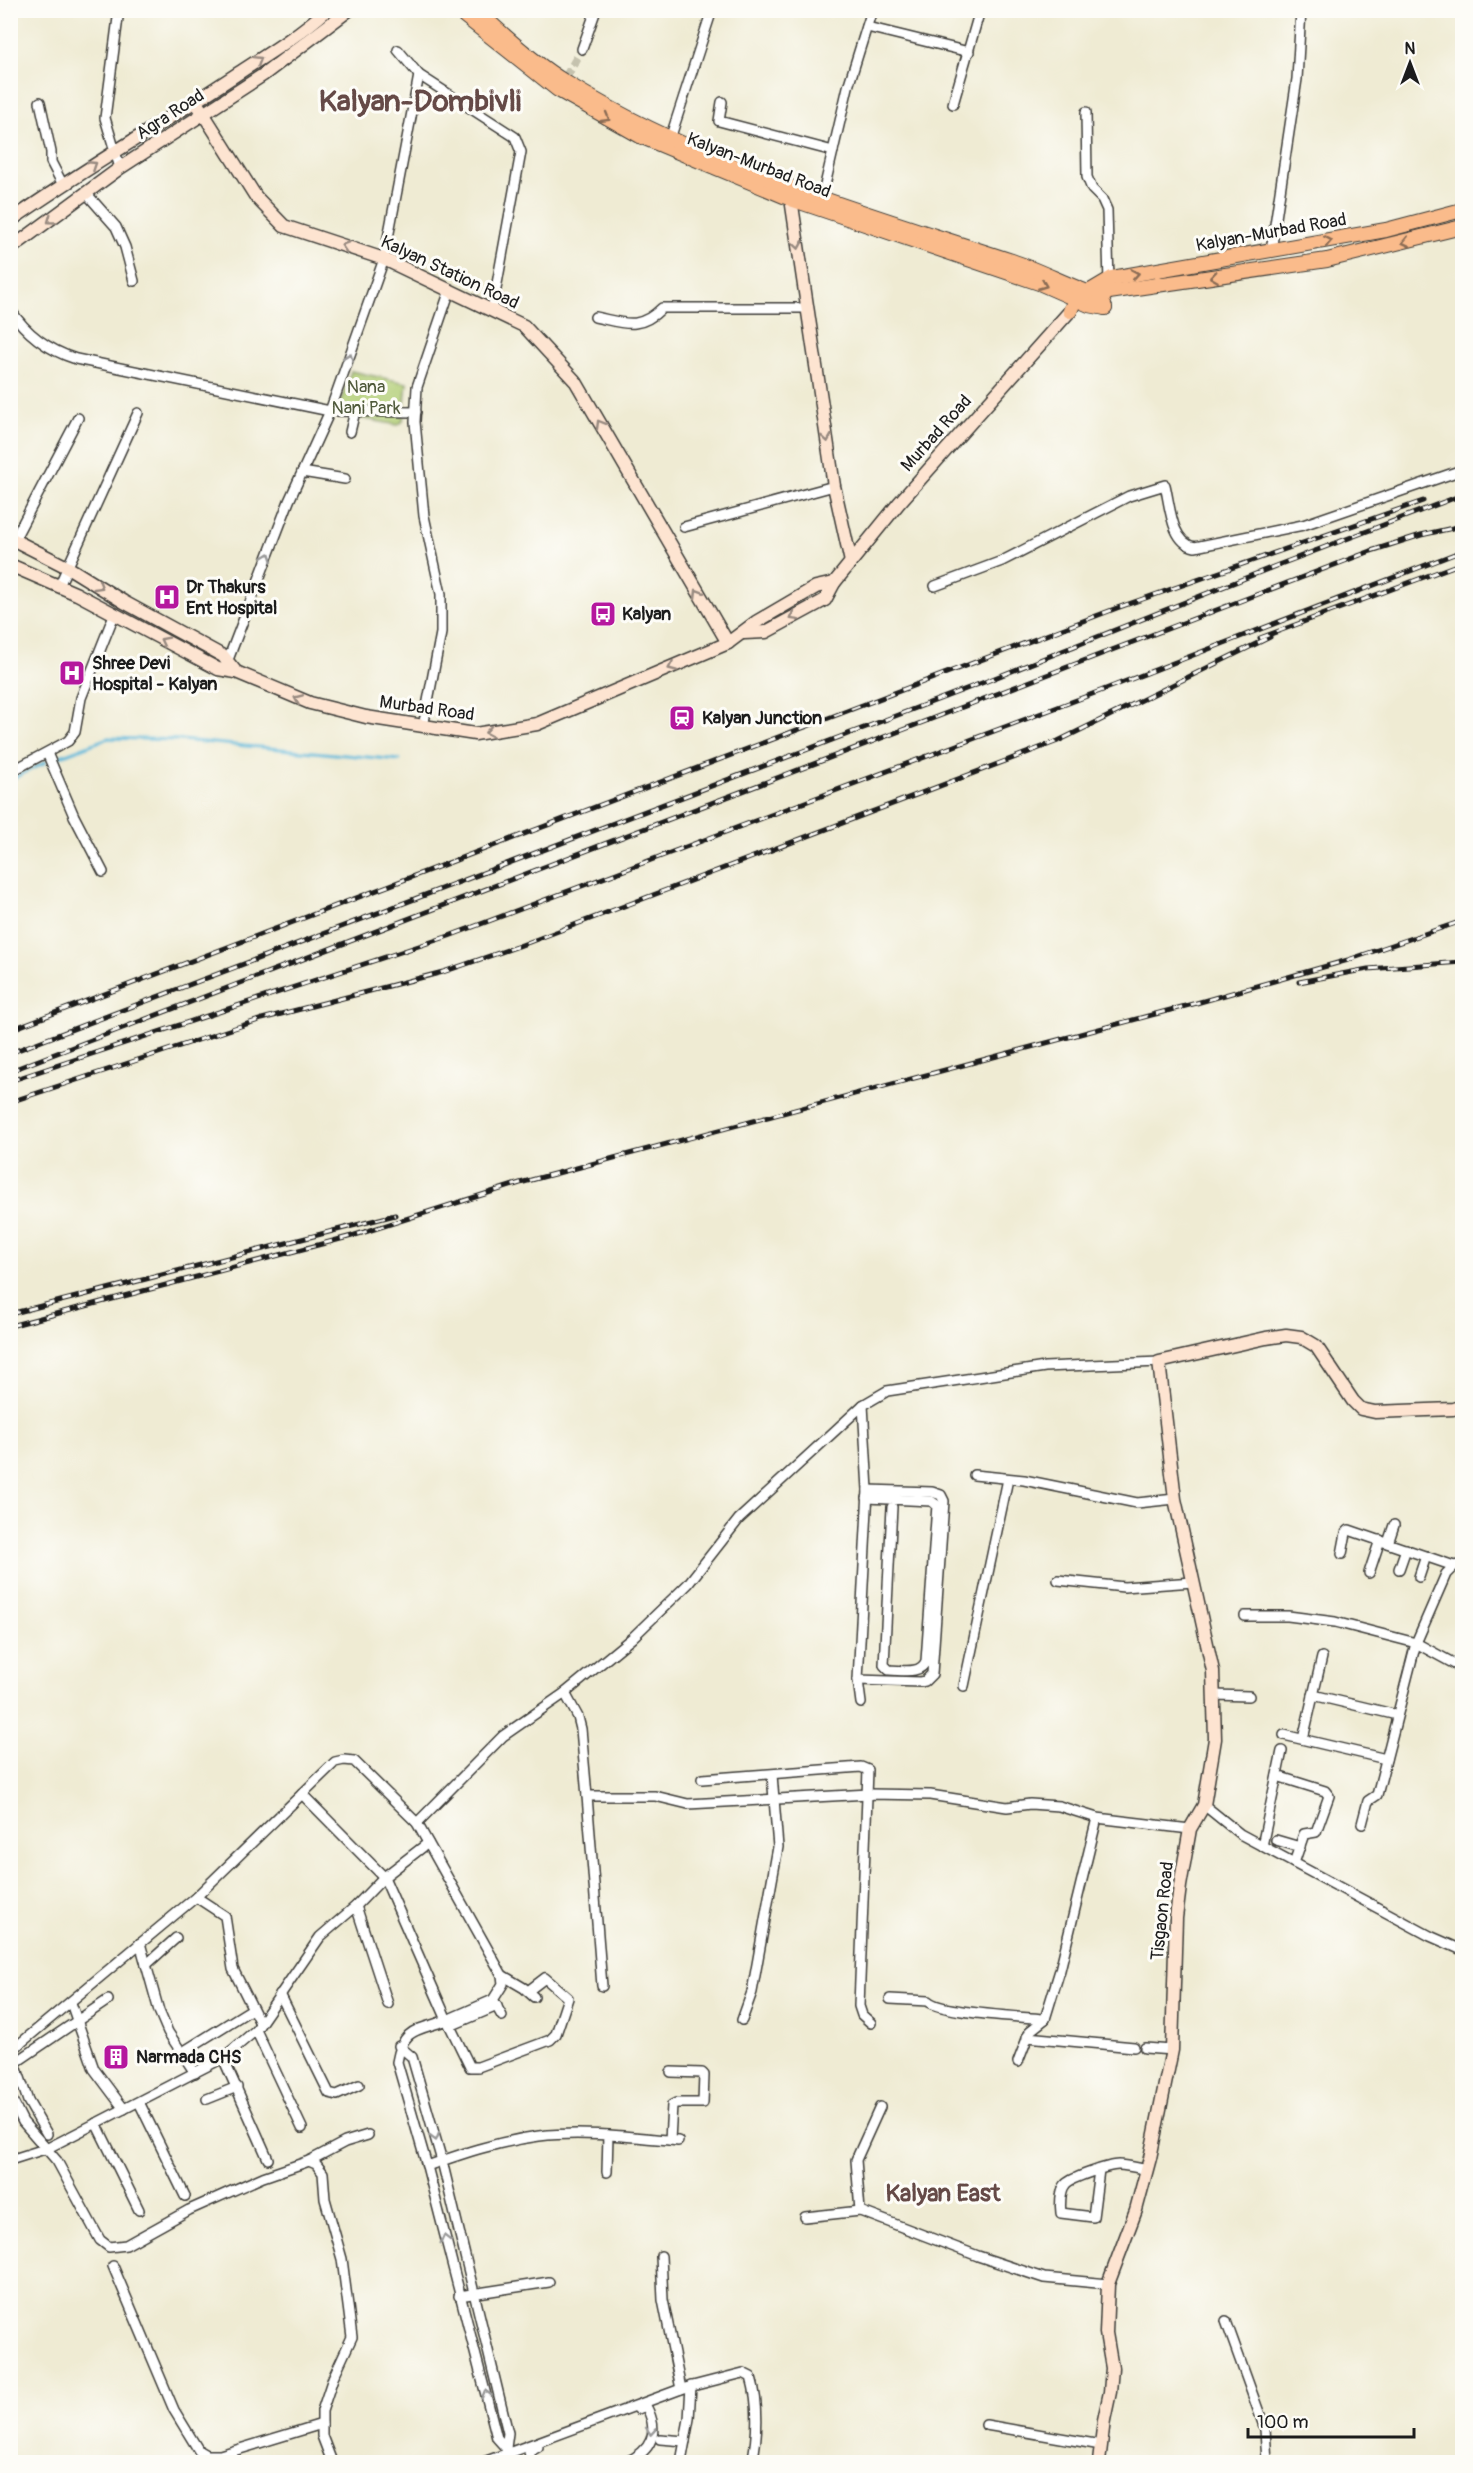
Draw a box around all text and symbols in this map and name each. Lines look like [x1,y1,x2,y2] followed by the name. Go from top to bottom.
[1380,33,1440,93] north arrow
[1405,39,1416,59] text: N
[252,56,262,68] one-way arrow
[319,83,521,120] district label: Kalyan-Dombivli
[132,84,209,145] street label: Agra Road
[600,111,610,123] one-way arrow
[683,127,834,204] street label: Kalyan-Murbad Road
[87,161,98,172] one-way arrow
[1194,208,1348,257] street label: Kalyan-Murbad Road
[46,213,57,224] one-way arrow
[377,230,523,315] street label: Kalyan Station Road
[1401,234,1411,247] one-way arrow
[1322,235,1332,248] one-way arrow
[340,241,351,253] one-way arrow
[791,241,803,250] one-way arrow
[1130,268,1140,281] one-way arrow
[1210,270,1219,282] one-way arrow
[1037,277,1047,290] one-way arrow
[342,352,355,363] one-way arrow
[332,376,401,420] park label: Nana Nani Park
[896,390,977,477] street label: Murbad Road
[596,420,608,430] one-way arrow
[820,433,833,443] one-way arrow
[261,552,274,563] one-way arrow
[186,576,277,620] place label: Dr Thakurs Ent Hospital
[93,579,103,591] one-way arrow
[152,582,182,612] hospital icon: Dr Thakurs Ent Hospital
[694,589,706,599] one-way arrow
[588,599,618,629] bus stop icon: Kalyan
[622,603,671,626] place label: Kalyan
[790,610,800,621] one-way arrow
[159,637,170,648] one-way arrow
[92,652,217,696] place label: Shree Devi Hospital - Kalyan
[57,658,87,688] hospital icon: Shree Devi Hospital - Kalyan
[667,659,678,671] one-way arrow
[378,690,476,727] street label: Murbad Road
[294,694,305,706] one-way arrow
[667,703,697,733] station icon: Kalyan Junction
[702,707,822,730] place label: Kalyan Junction
[485,725,495,738] one-way arrow
[1146,1860,1179,1962] street label: Tisgaon Road
[101,2042,131,2072] building icon: Narmada CHS
[136,2046,241,2069] place label: Narmada CHS
[428,2131,440,2142] one-way arrow
[886,2179,1002,2208] district label: Kalyan East
[439,2234,452,2244] one-way arrow
[480,2389,493,2399] one-way arrow
[1248,2401,1414,2439] scale bar
[1257,2411,1309,2434] text: 100 m
[645,2426,658,2435] one-way arrow

